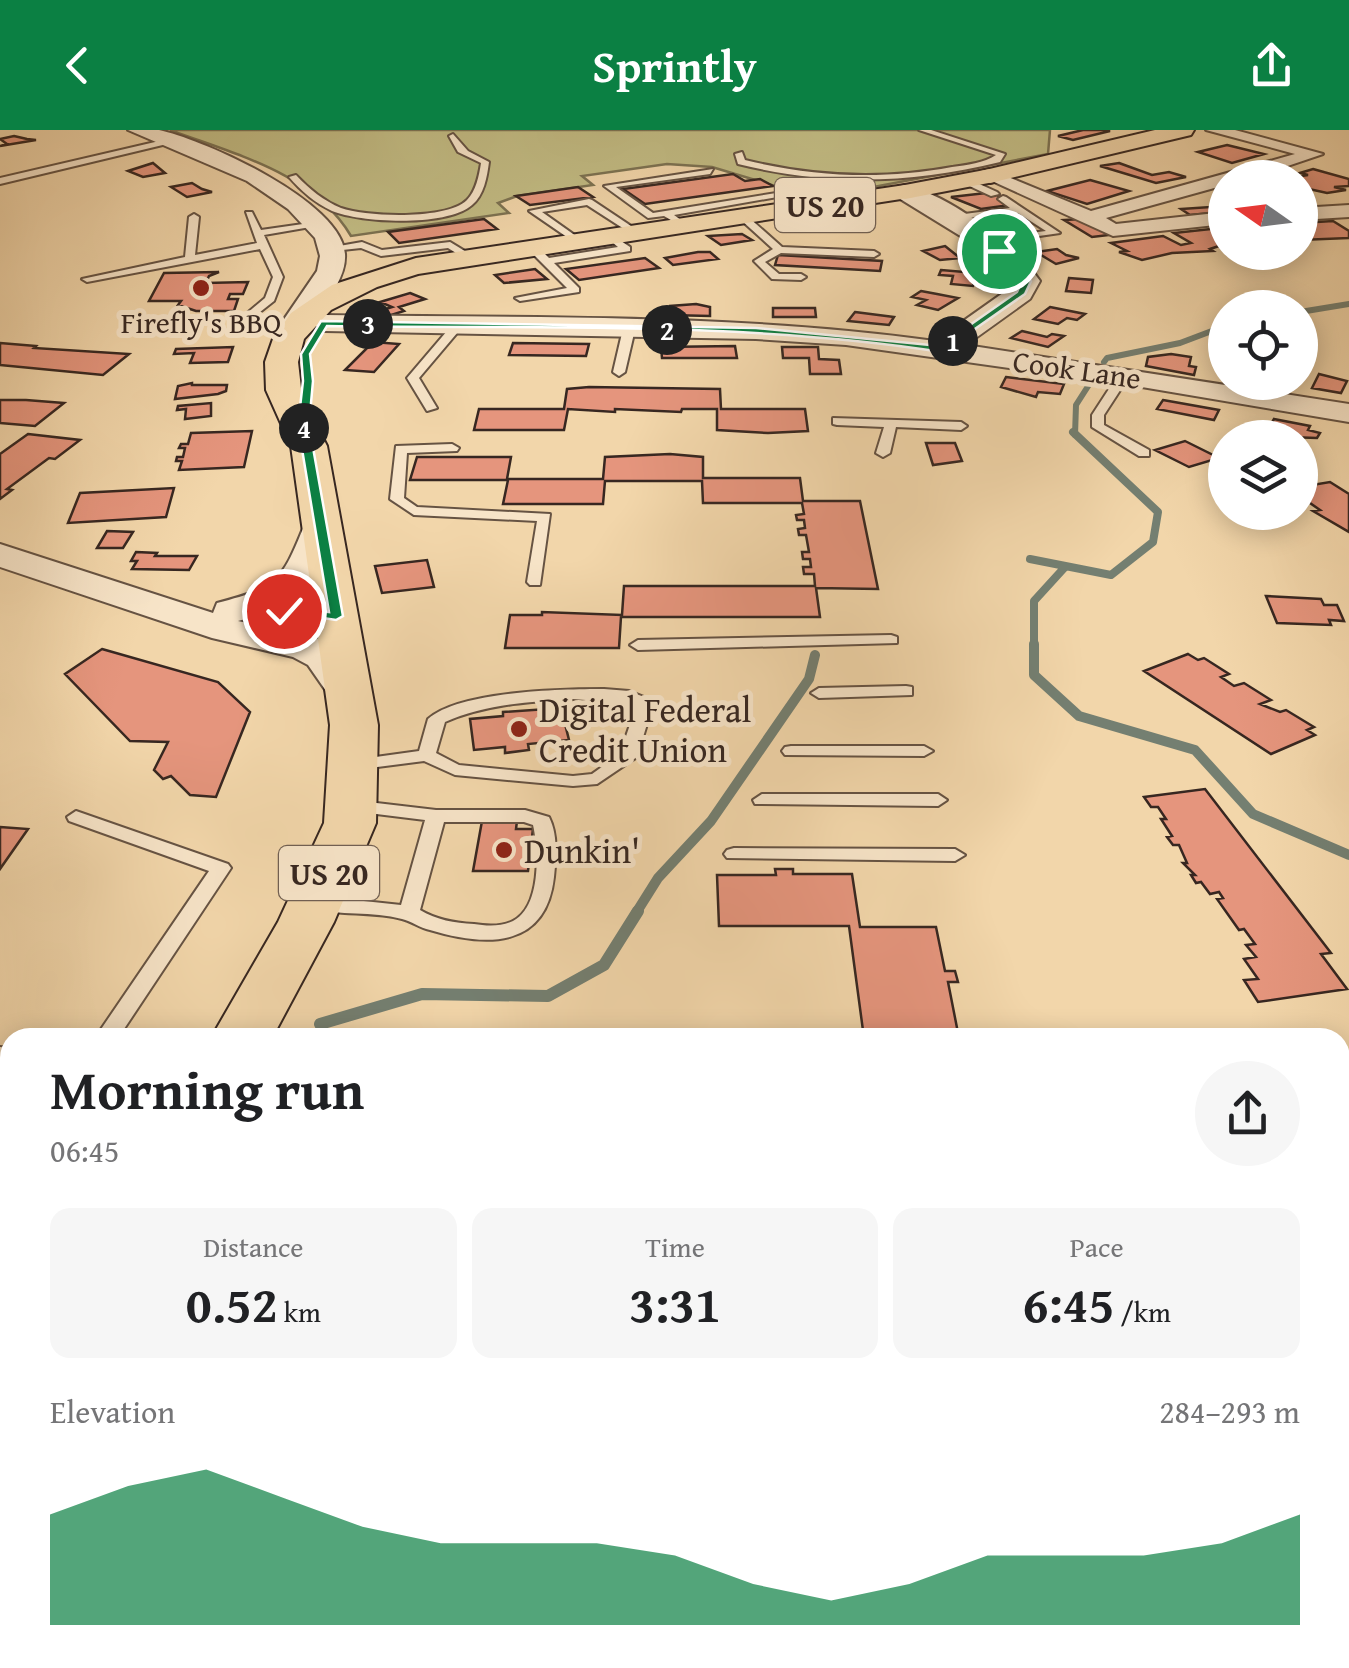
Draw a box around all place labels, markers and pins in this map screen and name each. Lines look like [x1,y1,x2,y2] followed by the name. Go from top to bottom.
[957,209,1042,294] pin
[190,277,212,299] marker: Firefly's BBQ
[343,299,393,349] pin: 3
[121,300,283,344] place label: Firefly's BBQ
[642,305,692,355] pin: 2
[928,316,978,366] pin: 1
[279,403,329,453] pin: 4
[242,569,327,654] pin
[539,684,752,775] place label: Digital Federal Credit Union
[508,718,530,740] marker: Digital Federal Credit Union
[524,825,640,876] place label: Dunkin'
[493,839,515,861] marker: Dunkin'

